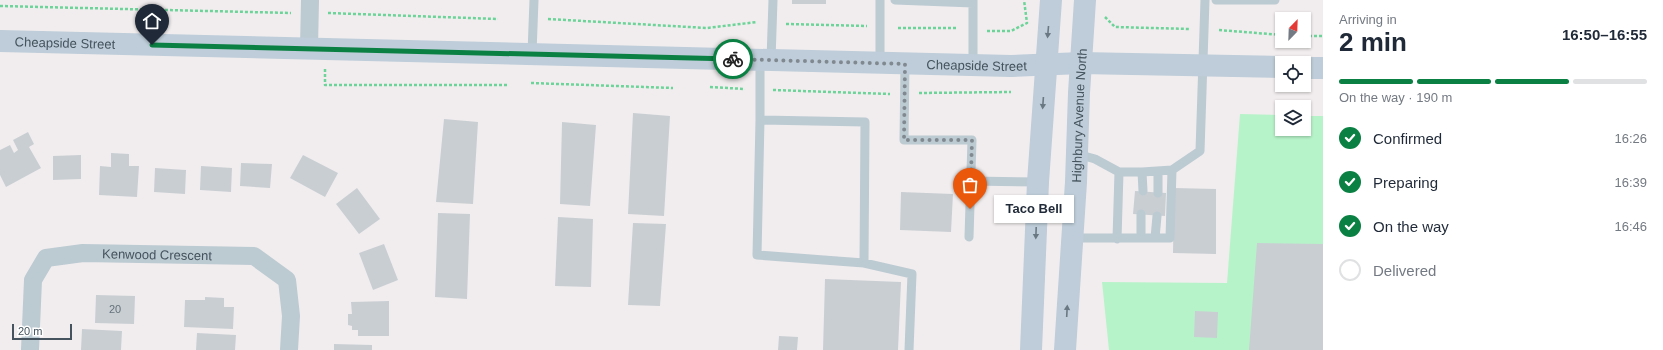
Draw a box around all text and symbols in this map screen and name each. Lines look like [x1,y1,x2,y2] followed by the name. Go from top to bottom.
[135,4,169,45] pin
[141,10,163,32] icon: home
[1275,12,1311,48] north arrow
[1275,12,1311,136] map controls
[1339,12,1397,27] text: Arriving in
[1045,26,1052,38] one-way arrow
[1562,26,1647,43] text: 16:50–16:55
[1339,27,1407,57] text: 2 min
[15,34,116,52] street label: Cheapside Street
[713,39,753,79] courier
[722,48,744,70] icon: bike
[1069,48,1090,183] street label: Highbury Avenue North
[1275,56,1311,92] button: locate
[926,57,1028,74] street label: Cheapside Street
[1339,90,1452,105] text: On the way · 190 m
[1040,97,1046,109] one-way arrow
[1275,100,1311,136] button: layers
[1339,127,1361,149] icon: check
[1373,130,1442,147] text: Confirmed
[1614,131,1647,146] text: 16:26
[953,168,987,209] pin
[1339,171,1361,193] icon: check
[959,174,981,196] icon: bag
[1373,174,1438,191] text: Preparing
[1614,175,1647,190] text: 16:39
[994,195,1074,223] callout: Taco Bell
[1006,201,1062,216] text: Taco Bell
[1339,215,1361,237] icon: check
[1373,218,1449,235] text: On the way
[1614,219,1647,234] text: 16:46
[1032,227,1039,239] one-way arrow
[102,246,212,263] street label: Kenwood Crescent
[1373,262,1436,279] text: Delivered
[109,303,121,315] house number: 20
[1063,305,1070,317] one-way arrow
[12,322,72,341] scale bar
[18,325,42,337] text: 20 m

